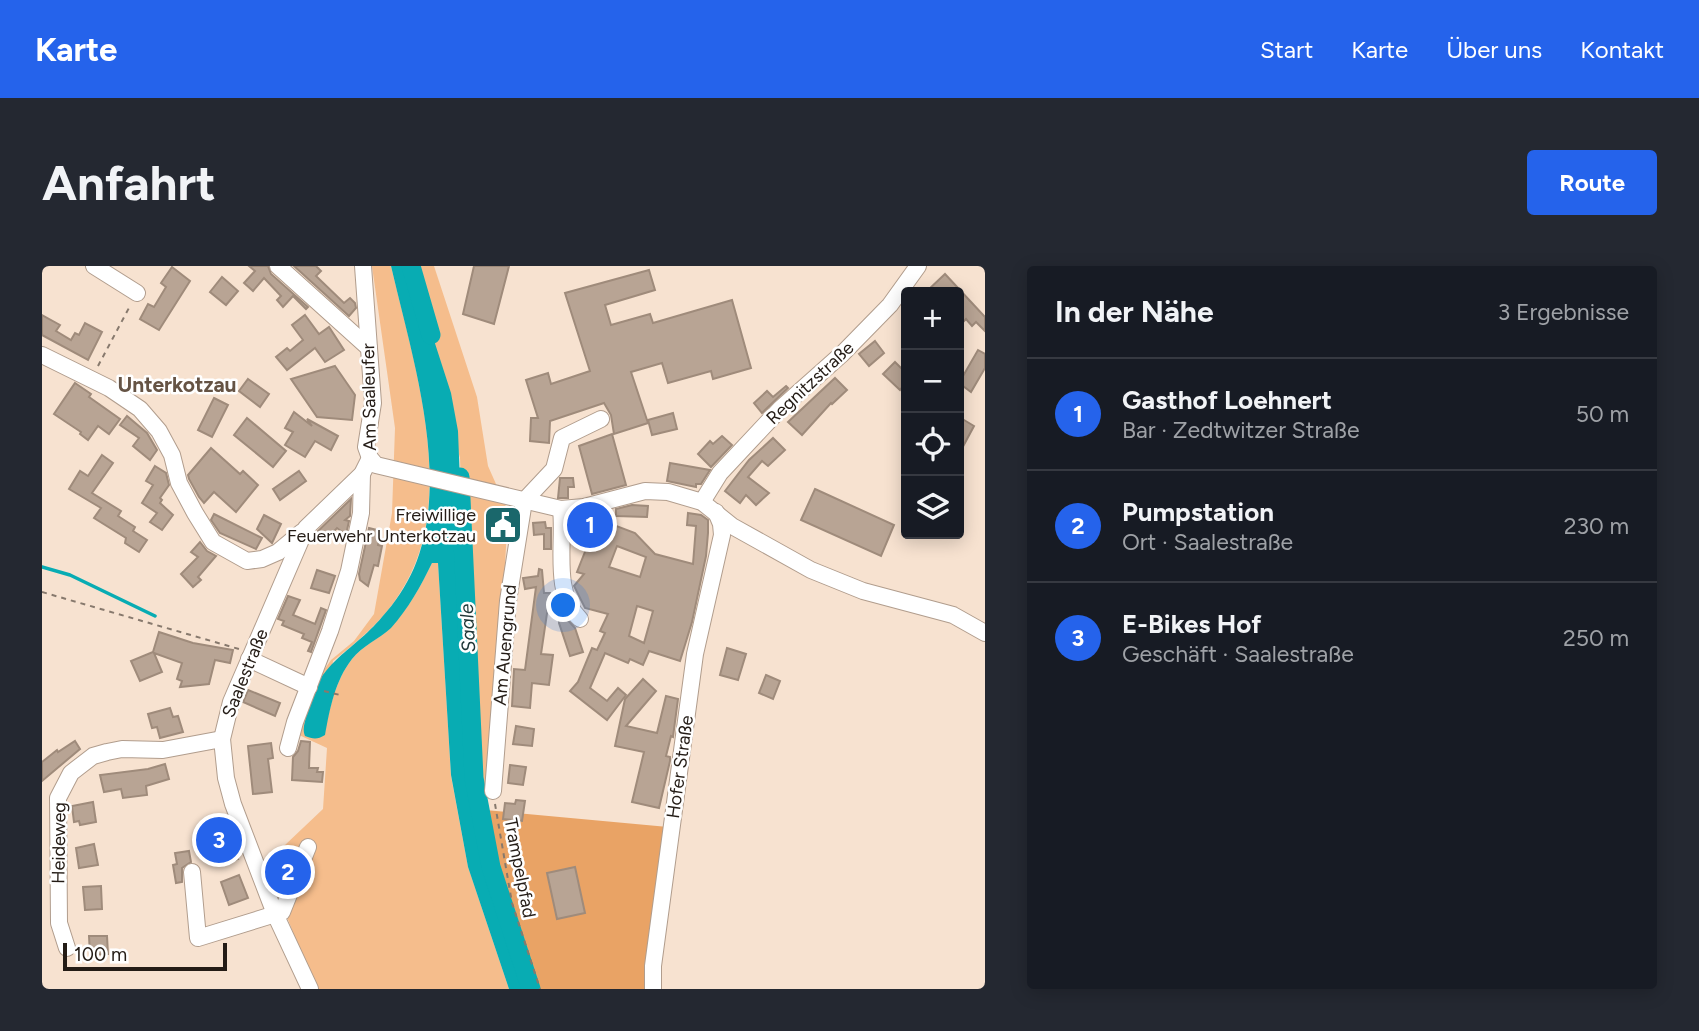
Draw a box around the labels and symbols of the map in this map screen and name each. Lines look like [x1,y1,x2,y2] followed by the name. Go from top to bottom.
[762,337,859,429] street label: Regnitzstraße
[357,343,381,451] street label: Am Saaleufer
[117,372,237,397] district label: Unterkotzau
[567,499,613,551] pin: 1
[287,504,476,547] place label: Freiwillige Feuerwehr Unterkotzau
[482,504,524,546] public building icon: Freiwillige Feuerwehr Unterkotzau
[489,584,521,706] street label: Am Auengrund
[546,588,580,622] your location
[455,603,480,653] water label: Saale
[217,625,273,721] street label: Saalestraße
[662,714,698,820] street label: Hofer Straße
[47,802,71,884] street label: Heideweg
[196,814,242,866] pin: 3
[500,816,540,920] street label: Trampelpfad
[265,846,311,898] pin: 2
[63,940,228,972] scale bar

